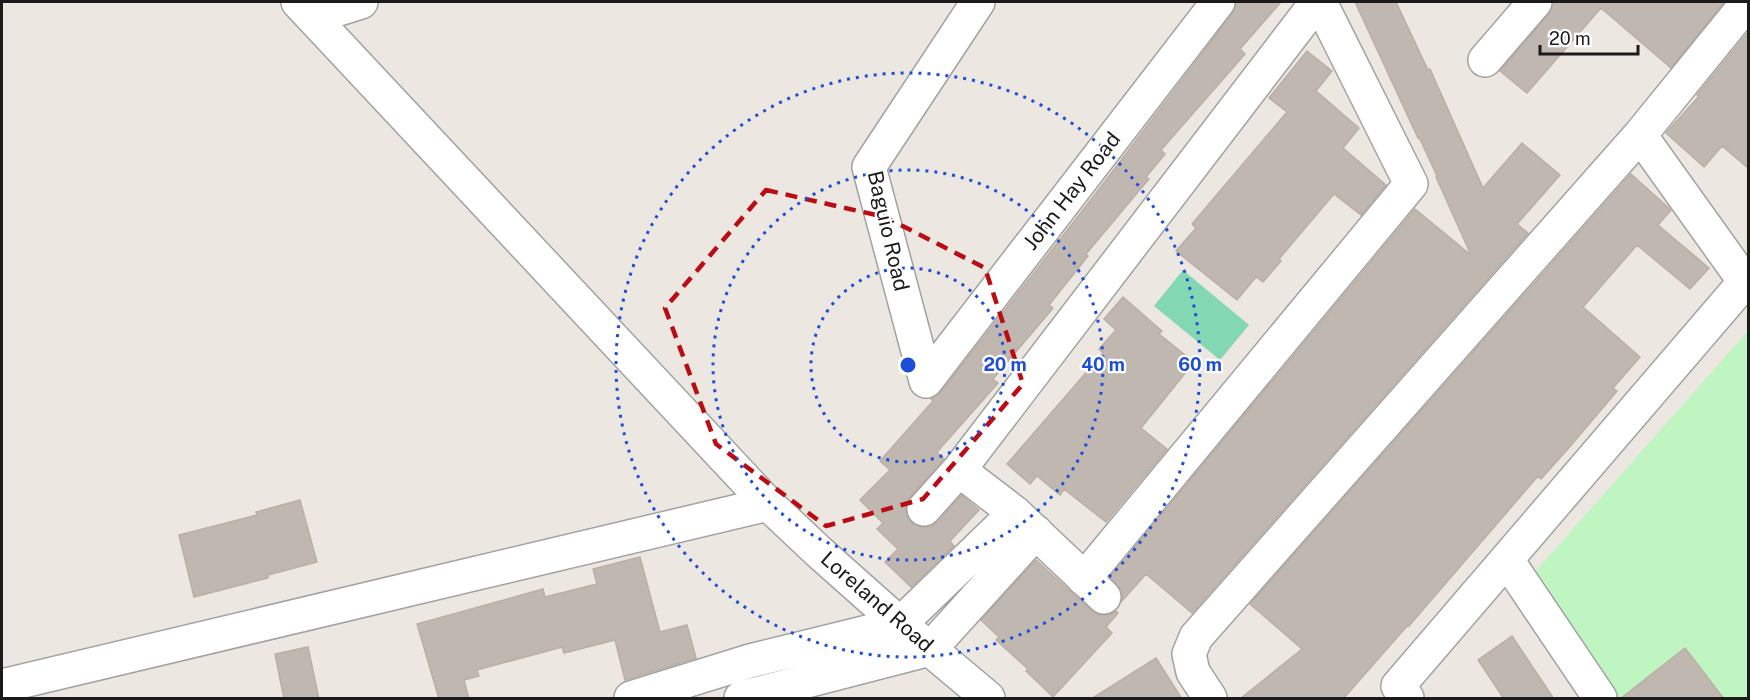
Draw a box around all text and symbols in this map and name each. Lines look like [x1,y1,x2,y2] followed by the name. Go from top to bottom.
[1540,18,1638,56] scale bar
[1549,28,1591,49] text: 20 m
[1018,127,1125,255] street label: John Hay Road
[863,168,914,293] street label: Baguio Road
[983,354,1027,375] text: 20 m
[1081,354,1125,375] text: 40 m
[1178,354,1222,375] text: 60 m
[898,355,918,375] centre of rings
[816,546,939,657] street label: Loreland Road

